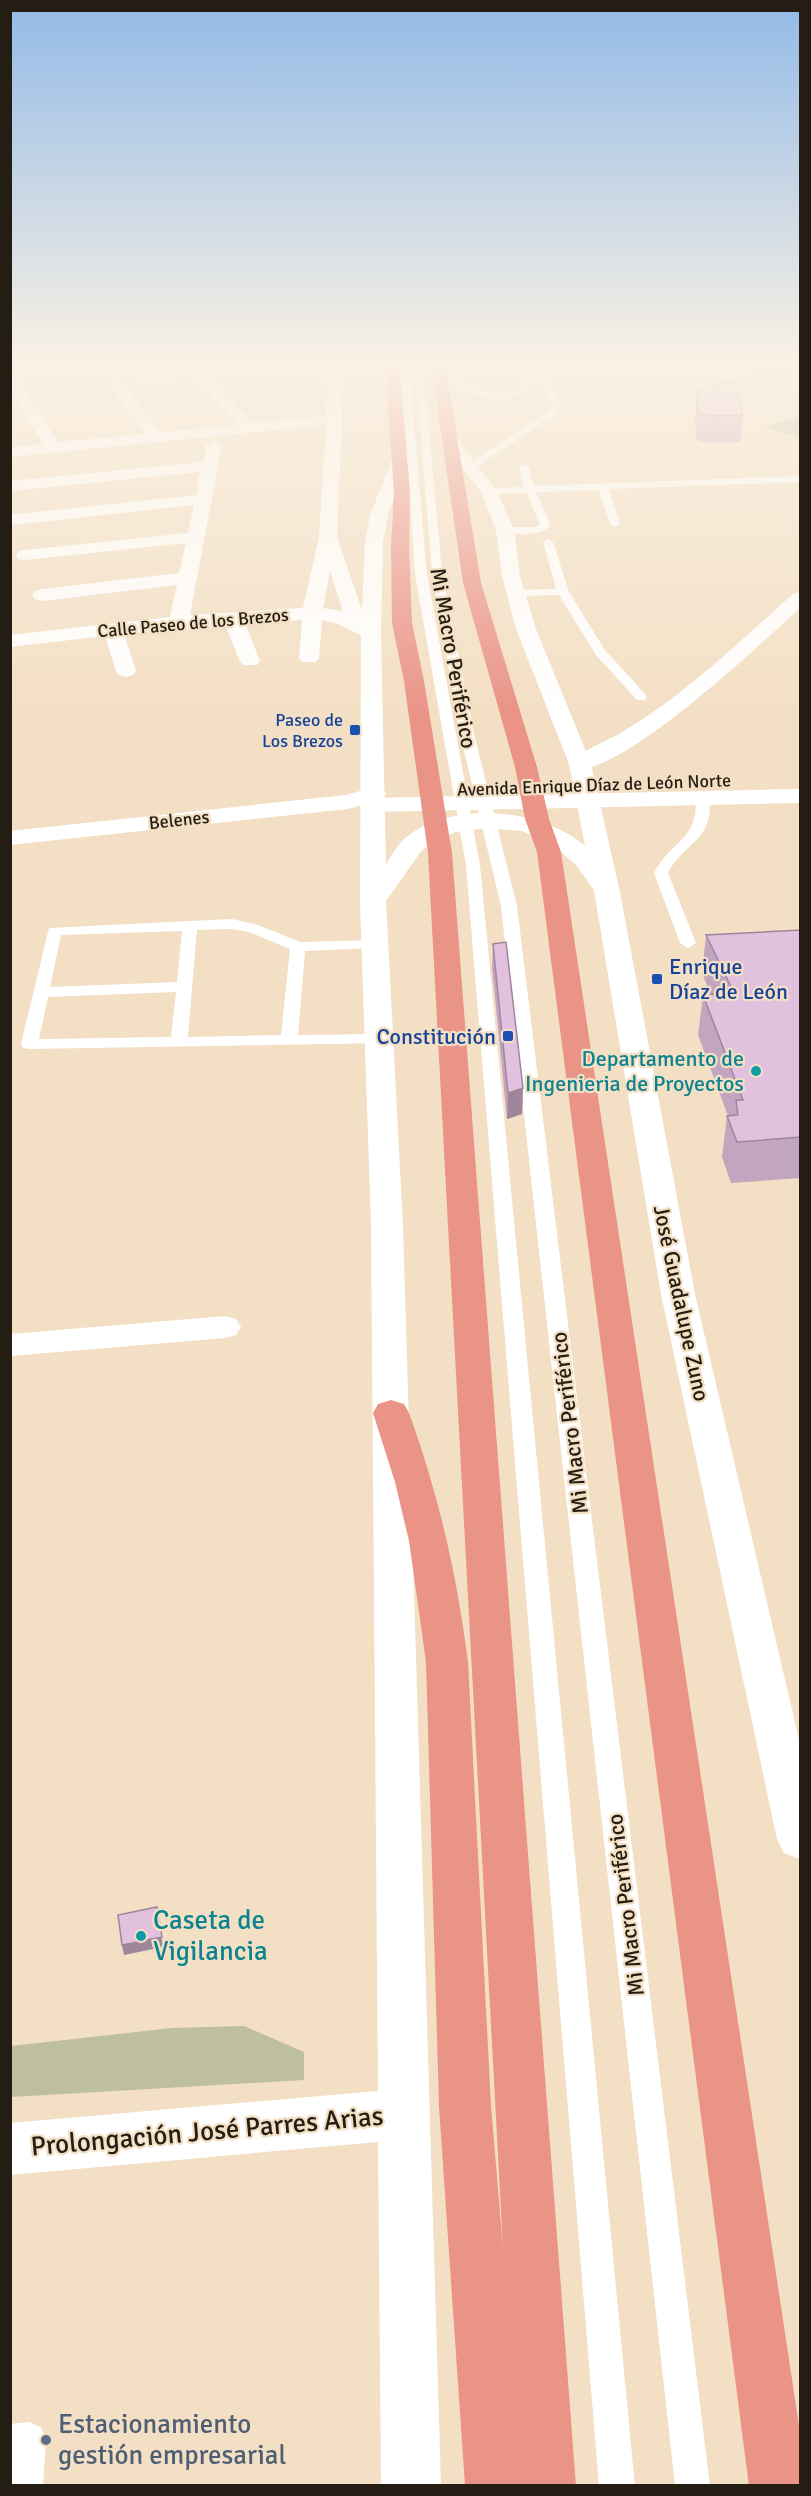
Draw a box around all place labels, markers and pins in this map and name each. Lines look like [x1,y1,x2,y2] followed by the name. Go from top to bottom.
[262,709,343,752] place label: Paseo de Los Brezos
[348,723,362,737] marker: Paseo de Los Brezos
[669,953,788,1005] place label: Enrique Díaz de León
[650,972,664,986] marker: Enrique Díaz de León
[376,1023,496,1050] place label: Constitución
[501,1029,515,1043] marker: Constitución
[525,1045,744,1097] place label: Departamento de Ingenieria de Proyectos
[749,1064,763,1078] marker: Departamento de Ingenieria de Proyectos
[153,1904,268,1968] place label: Caseta de Vigilancia
[134,1929,148,1943] marker: Caseta de Vigilancia
[58,2408,286,2472] place label: Estacionamiento gestión empresarial
[39,2433,53,2447] marker: Estacionamiento gestión empresarial

